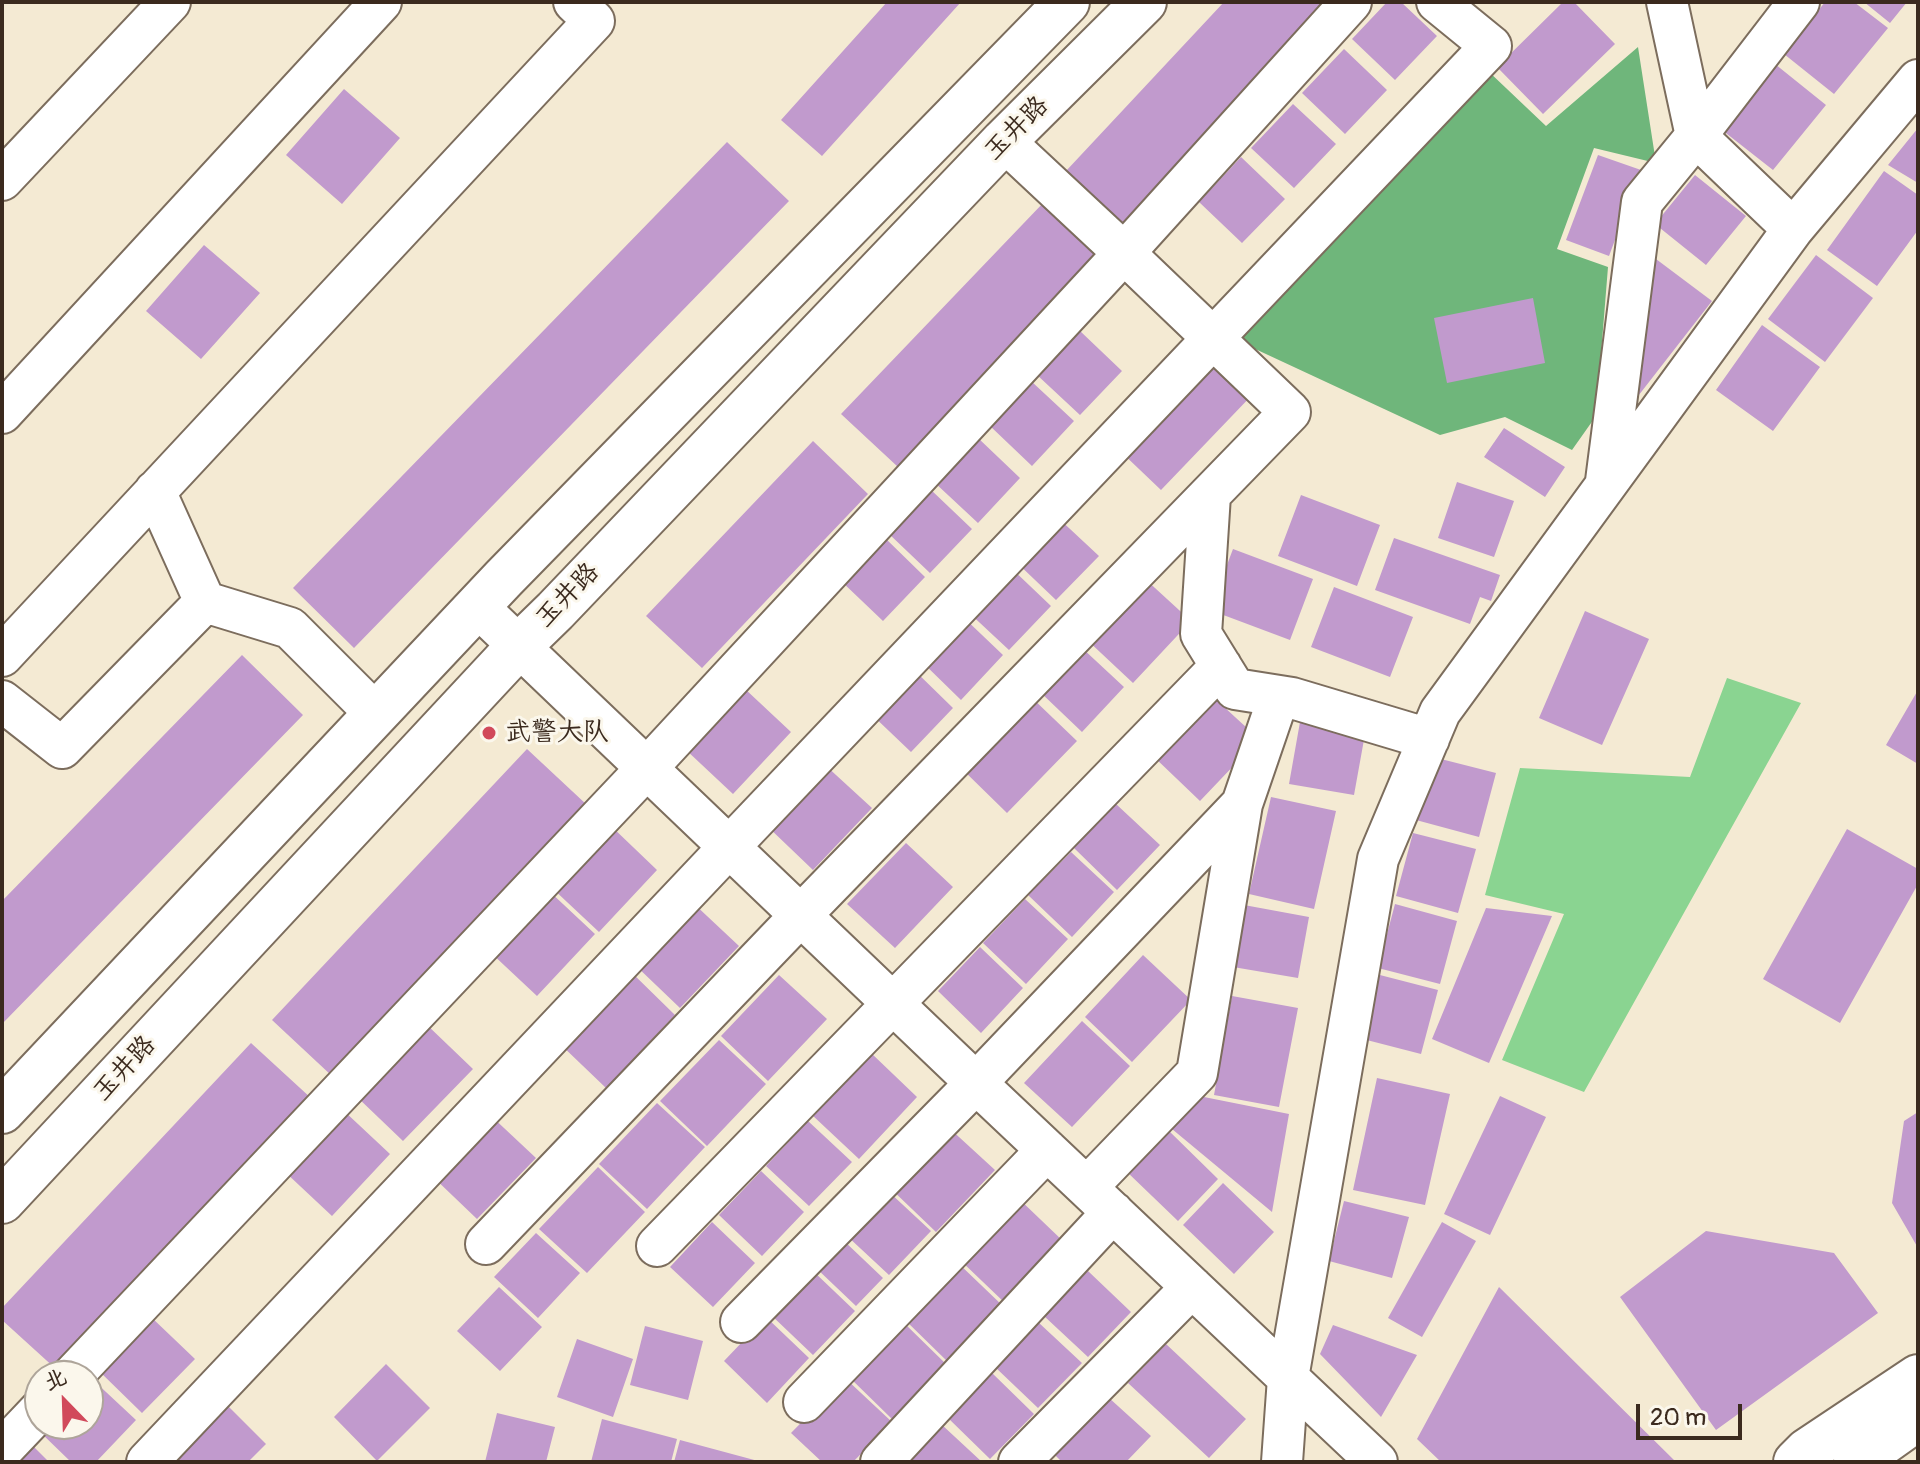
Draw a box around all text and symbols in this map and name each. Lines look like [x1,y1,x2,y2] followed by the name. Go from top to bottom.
[978,90,1056,168] street label: 玉井路
[530,557,606,635] street label: 玉井路
[505,717,609,749] place label: 武警大队
[480,724,498,742] marker: 武警大队
[87,1030,163,1108] street label: 玉井路
[24,1360,104,1440] north arrow
[40,1363,71,1397] text: 北
[1640,1388,1746,1438] scale bar
[1650,1403,1706,1432] text: 20 m

